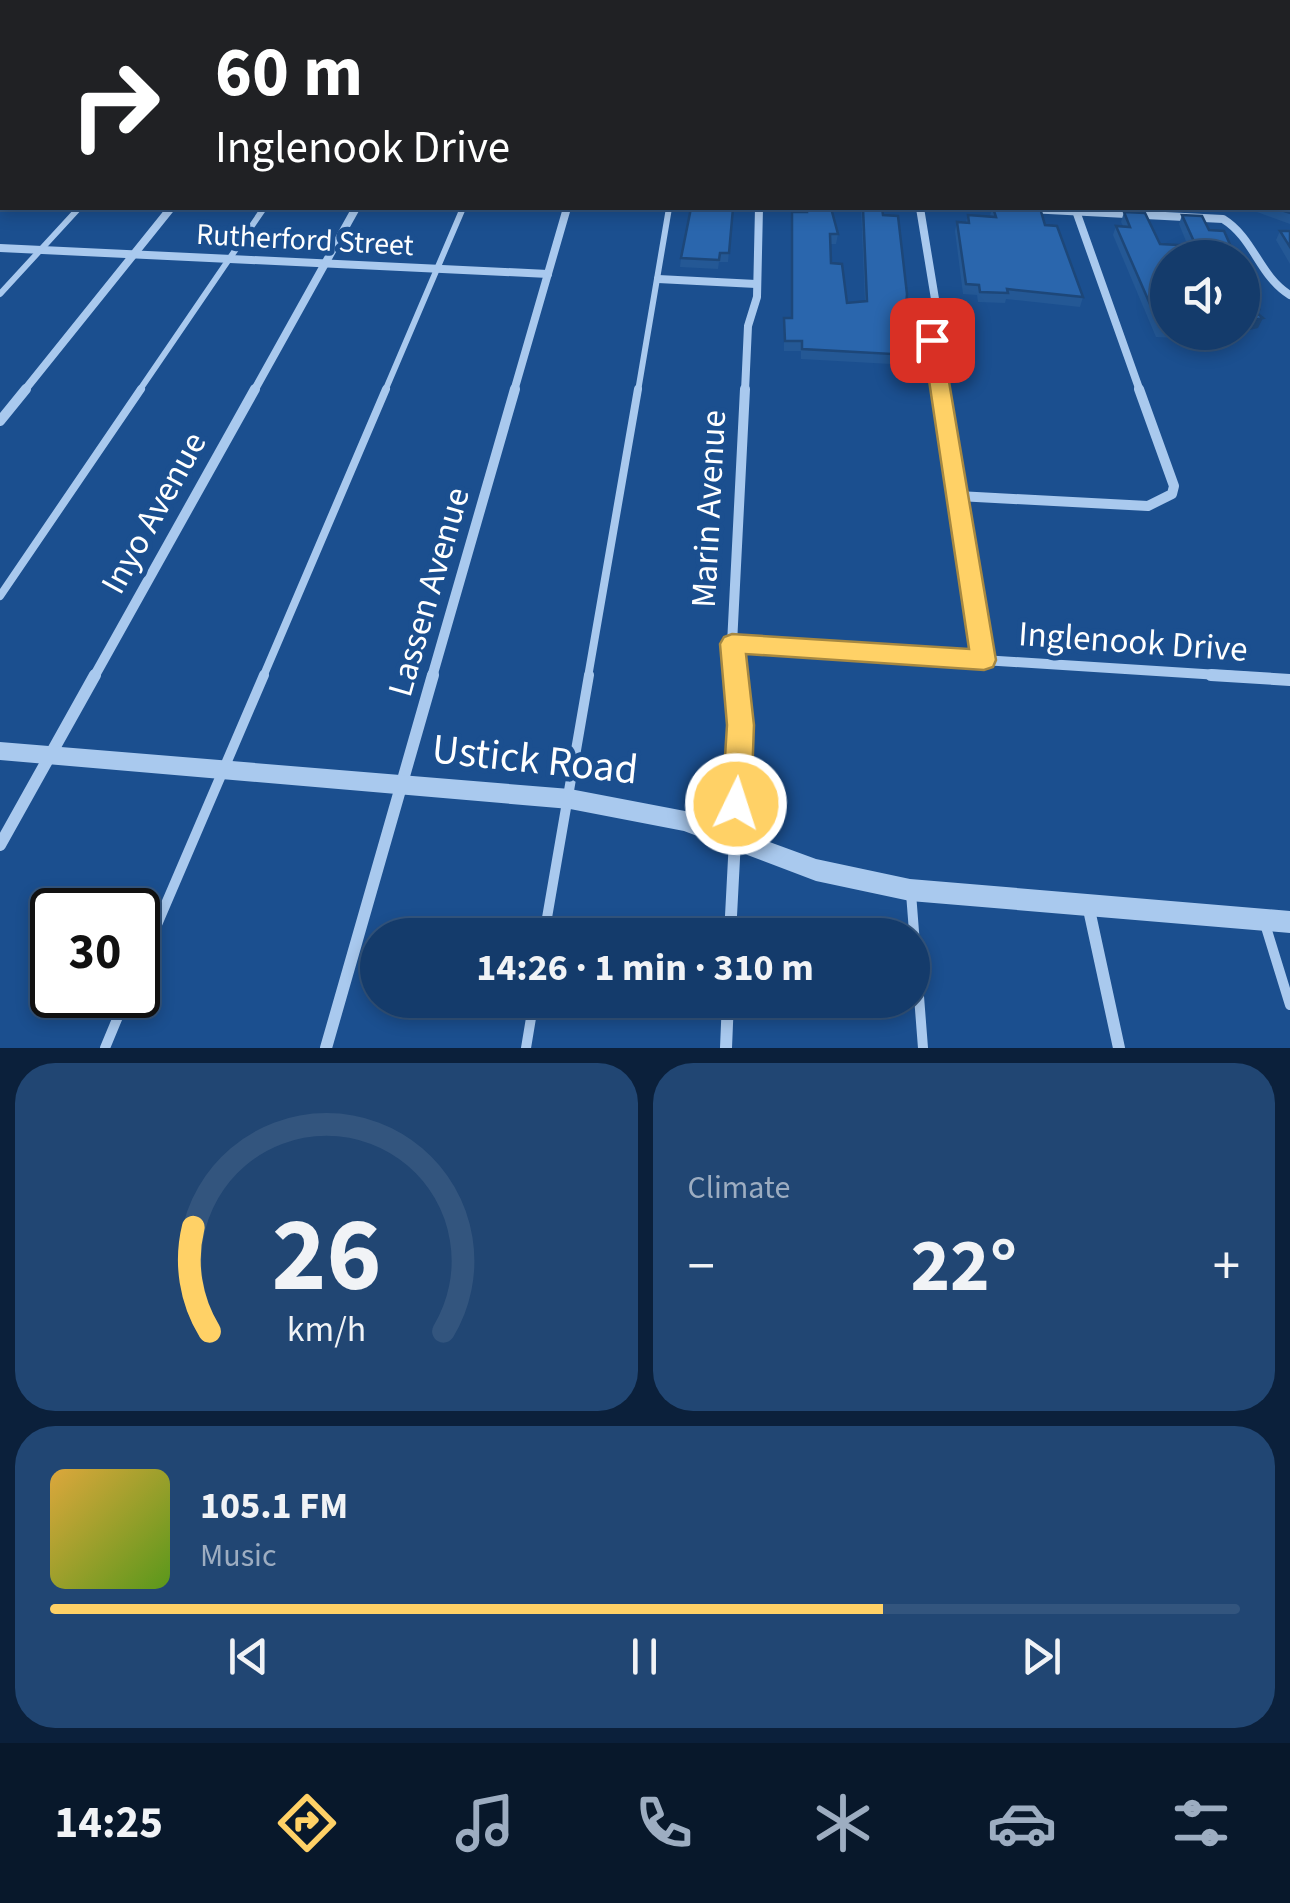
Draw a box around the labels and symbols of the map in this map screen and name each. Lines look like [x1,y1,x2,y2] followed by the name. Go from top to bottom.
[195,213,415,267] street label: Rutherford Street
[890,298,975,383] pin
[679,409,739,609] street label: Marin Avenue
[89,423,219,603] street label: Inyo Avenue
[375,482,483,702] street label: Lassen Avenue
[1017,609,1249,675] street label: Inglenook Drive
[429,719,641,801] street label: Ustick Road
[684,752,788,856] position arrow
[30,888,160,1018] speed limit sign: 30

